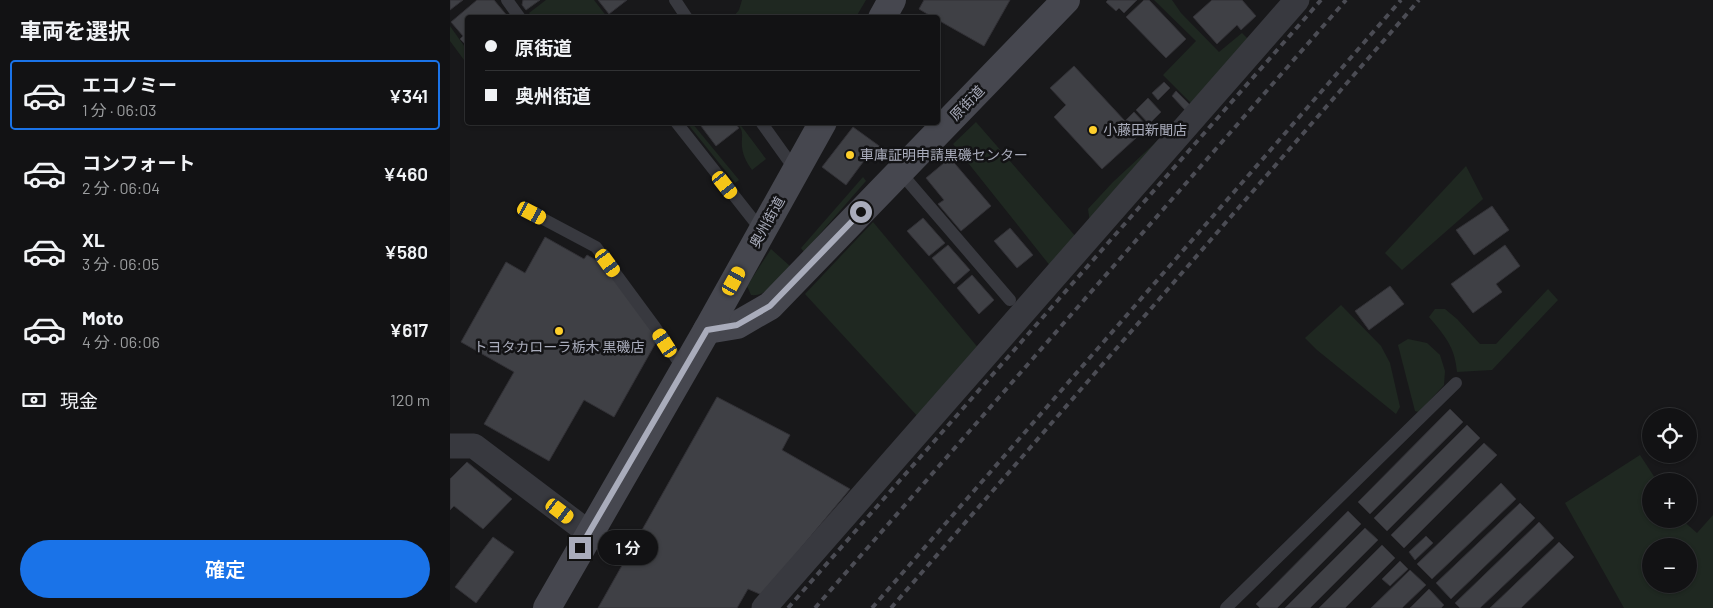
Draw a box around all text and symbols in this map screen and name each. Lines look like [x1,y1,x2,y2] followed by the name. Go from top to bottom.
[20,17,130,43] text: 車両を選択
[515,36,572,59] text: 原街道
[22,73,67,118] icon: car
[82,73,177,96] text: エコノミー
[946,82,987,124] street label: 原街道
[389,84,428,107] text: ¥341
[515,84,591,107] text: 奥州街道
[82,100,157,119] text: 1 分 · 06:03
[1103,121,1187,138] place label: 小藤田新聞店
[1087,124,1099,136] marker: 小藤田新聞店
[860,146,1028,163] place label: 車庫証明申請黒磯センター
[844,149,856,161] marker: 車庫証明申請黒磯センター
[22,151,67,196] icon: car
[82,151,195,174] text: コンフォート
[383,162,428,185] text: ¥460
[709,169,740,201] car
[82,178,160,197] text: 2 分 · 06:04
[746,193,788,250] street label: 奥州街道
[515,199,548,227] car
[850,201,872,223] route start
[82,228,105,251] text: XL
[22,229,67,274] icon: car
[384,240,428,263] text: ¥580
[593,246,622,280] car
[82,254,159,273] text: 3 分 · 06:05
[720,264,747,298] car
[82,306,124,329] text: Moto
[22,307,67,352] icon: car
[389,318,428,341] text: ¥617
[553,325,565,337] marker: トヨタカローラ栃木 黒磯店
[650,326,679,360] car
[82,332,160,351] text: 4 分 · 06:06
[474,338,644,355] place label: トヨタカローラ栃木 黒磯店
[20,386,48,414] icon: cash
[60,389,98,412] text: 現金
[390,390,430,409] text: 120 m
[1642,408,1697,593] map controls
[1642,408,1697,463] button: locate
[1642,473,1697,528] button: +
[543,496,576,526] car
[598,530,658,566] callout: 1 分
[569,537,591,559] route end
[616,538,640,557] text: 1 分
[1642,538,1697,593] button: −
[20,540,430,598] button: 確定

